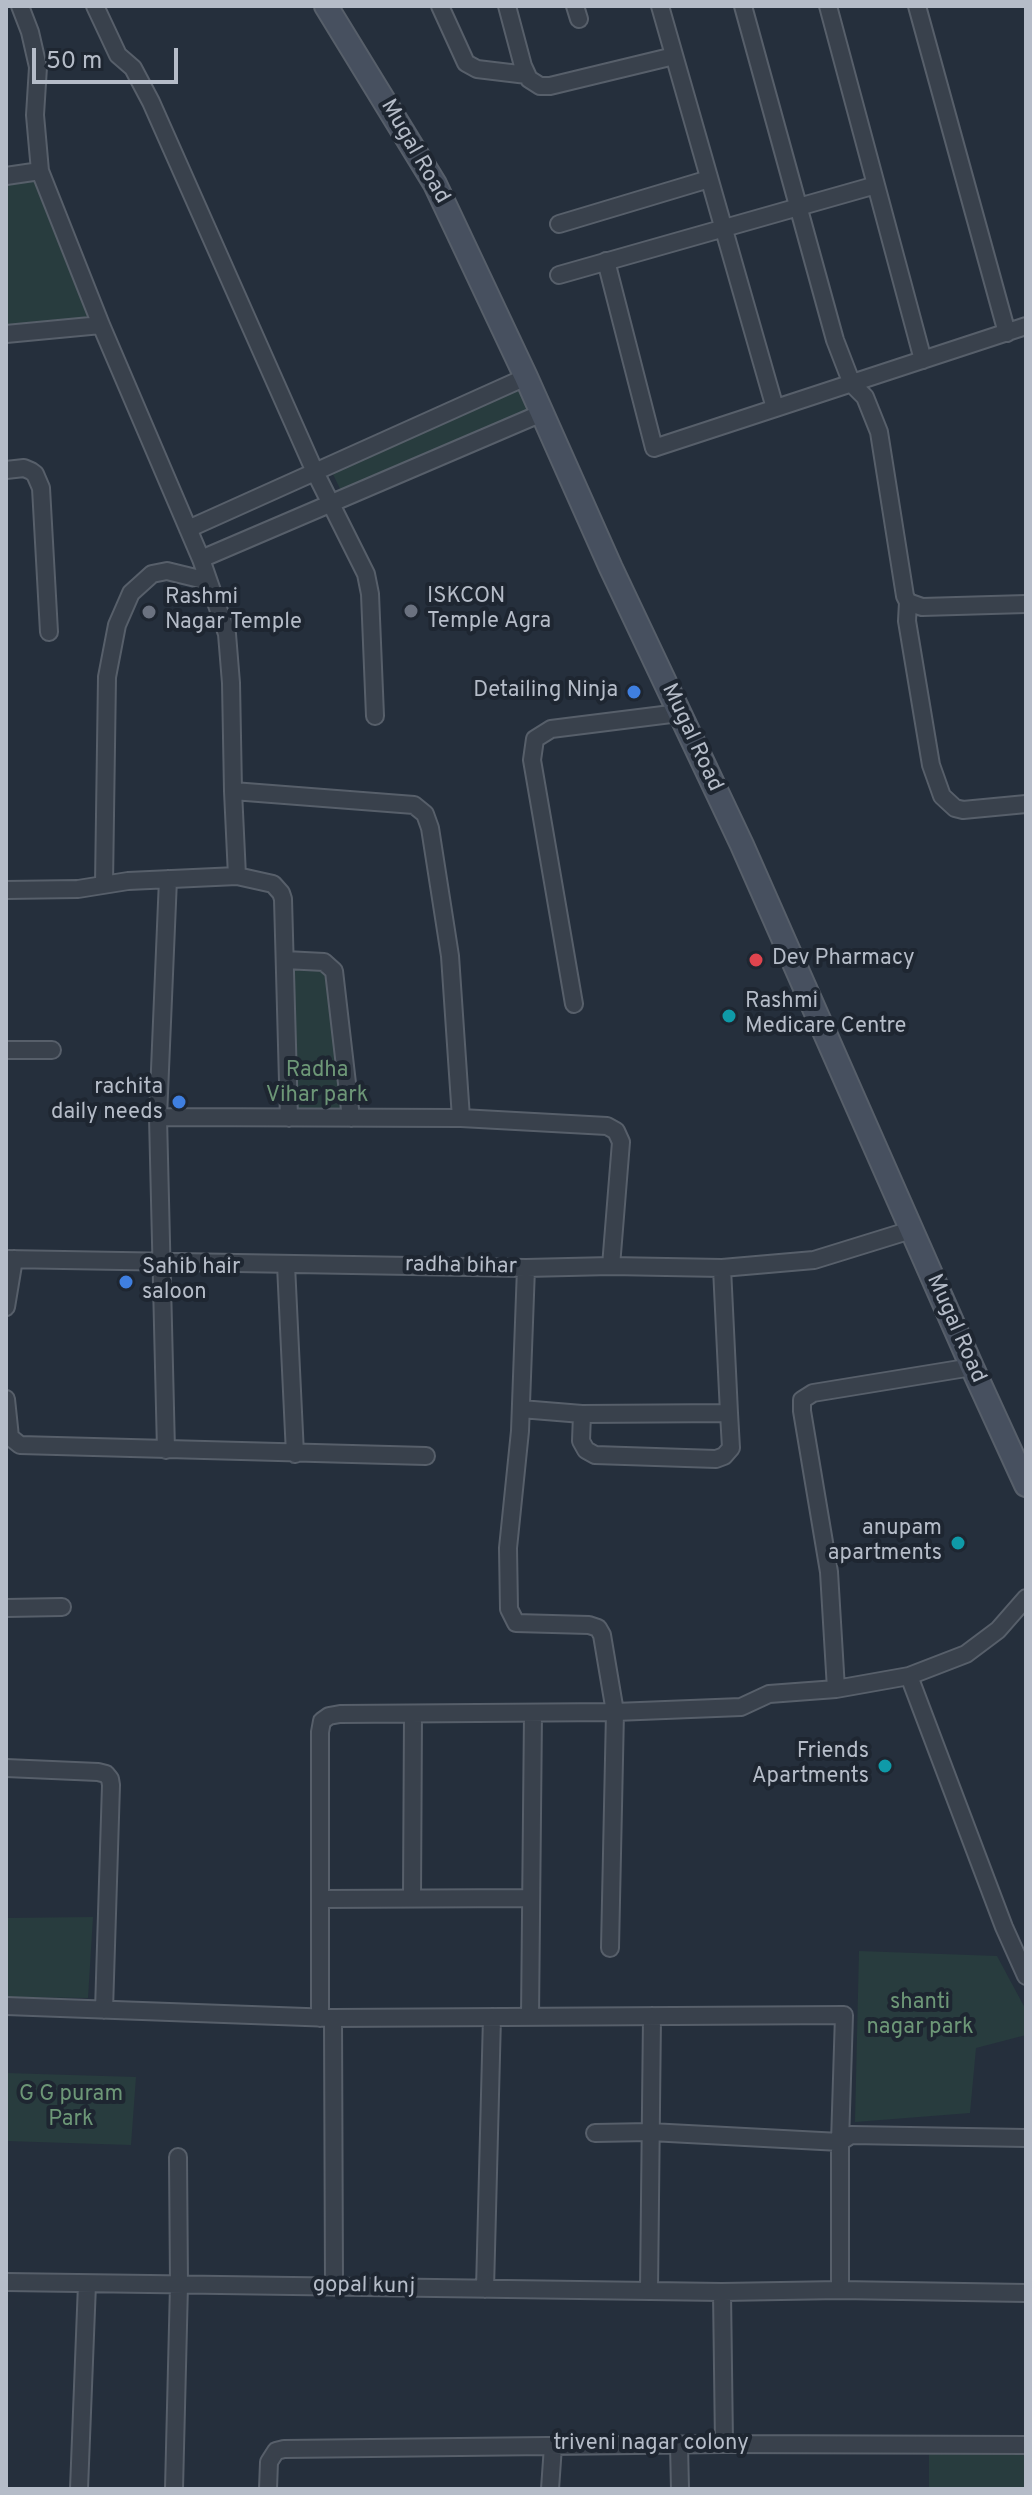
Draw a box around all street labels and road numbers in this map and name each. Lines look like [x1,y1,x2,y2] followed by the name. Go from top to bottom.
[374,95,454,209] street label: Mugal Road
[655,680,727,796] street label: Mugal Road
[405,1253,517,1281] street label: radha bihar
[919,1271,991,1387] street label: Mugal Road
[313,2273,415,2301] street label: gopal kunj
[553,2432,749,2458] street label: triveni nagar colony

